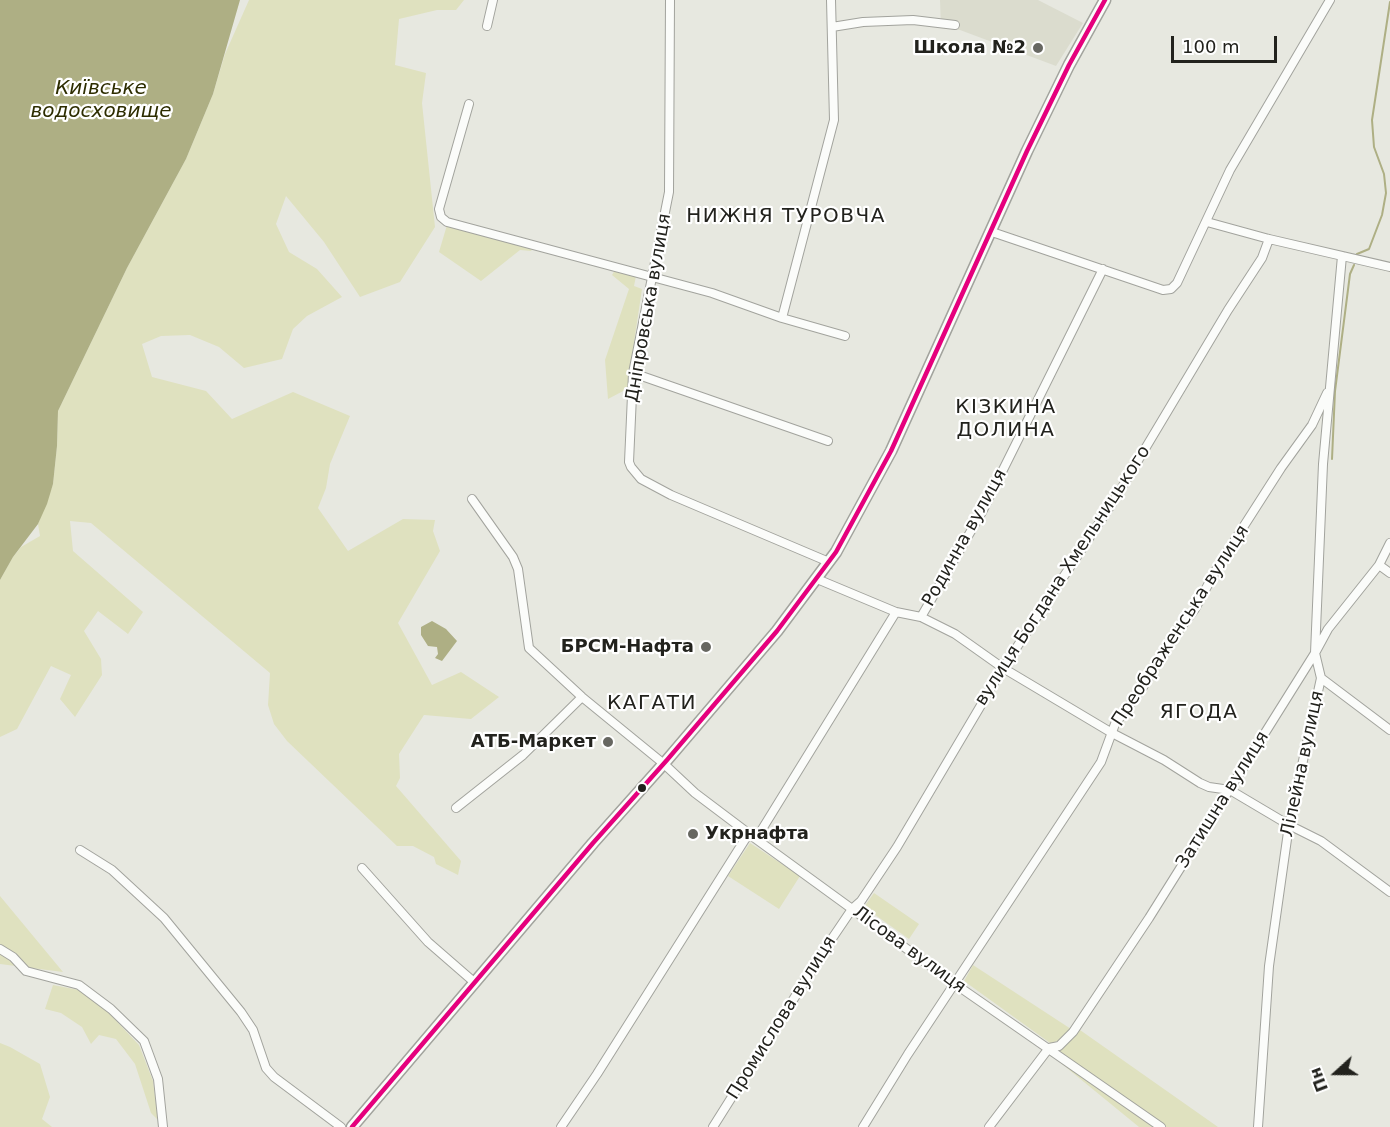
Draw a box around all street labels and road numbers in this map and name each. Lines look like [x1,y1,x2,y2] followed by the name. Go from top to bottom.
[622,212,676,404] street label: Дніпровська вулиця
[971,442,1155,710] street label: вулиця Богдана Хмельницького
[918,465,1012,611] street label: Родинна вулиця
[1108,521,1254,731] street label: Преображенська вулиця
[1277,689,1329,839] street label: Лілейна вулиця
[1172,728,1274,872] street label: Затишна вулиця
[848,902,970,998] street label: Лісова вулиця
[723,932,841,1104] street label: Промислова вулиця

